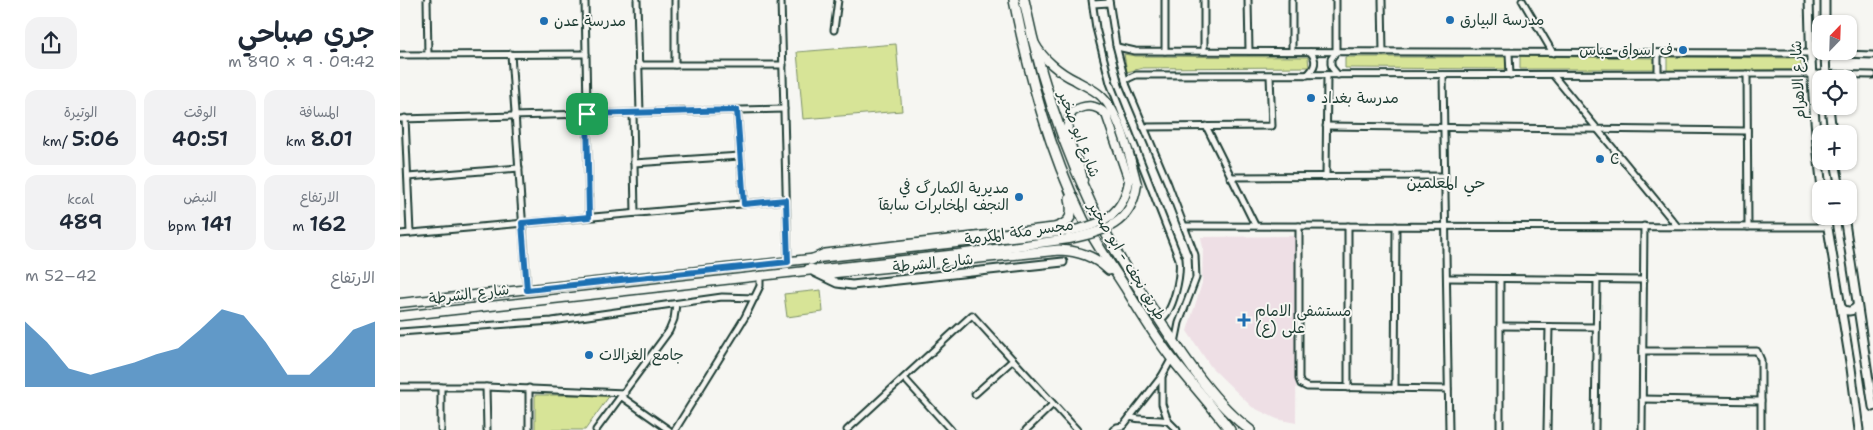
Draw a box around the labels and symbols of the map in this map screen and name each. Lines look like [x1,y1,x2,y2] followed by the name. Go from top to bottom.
[1460,10,1544,30] place label: مدرسة البيارق
[554,11,626,31] place label: مدرسة عدن
[1444,14,1456,26] marker: مدرسة البيارق
[538,15,550,27] marker: مدرسة عدن
[1812,15,1858,60] north arrow
[1579,40,1673,60] place label: ف اسواق عباس
[1786,40,1812,120] street label: شارع الاهرام
[1677,44,1689,56] marker: ف اسواق عباس
[1053,86,1105,180] street label: شارع ابو صخير
[1321,88,1399,108] place label: مدرسة بغداد
[1305,92,1317,104] marker: مدرسة بغداد
[566,93,608,135] pin
[1610,149,1619,169] place label: C
[1594,153,1606,165] marker: C
[1406,172,1486,197] district label: حي المعلمين
[878,178,1009,215] place label: مديرية الكمارگ في النجف المخابرات سابقآ
[1013,191,1025,203] marker: مديرية الكمارگ في النجف المخابرات سابقآ
[1083,196,1170,324] street label: طريق نجف - ابو صخير
[963,214,1075,250] street label: مجسر مكة المكرمة
[892,249,974,277] street label: شارع الشرطة
[428,279,510,309] street label: شارع الشرطة
[1255,301,1351,338] place label: مستشفی الامام علی (ع)
[1237,313,1251,327] marker: مستشفی الامام علی (ع)
[599,345,684,366] place label: جامع الغزالات
[583,349,595,361] marker: جامع الغزالات

